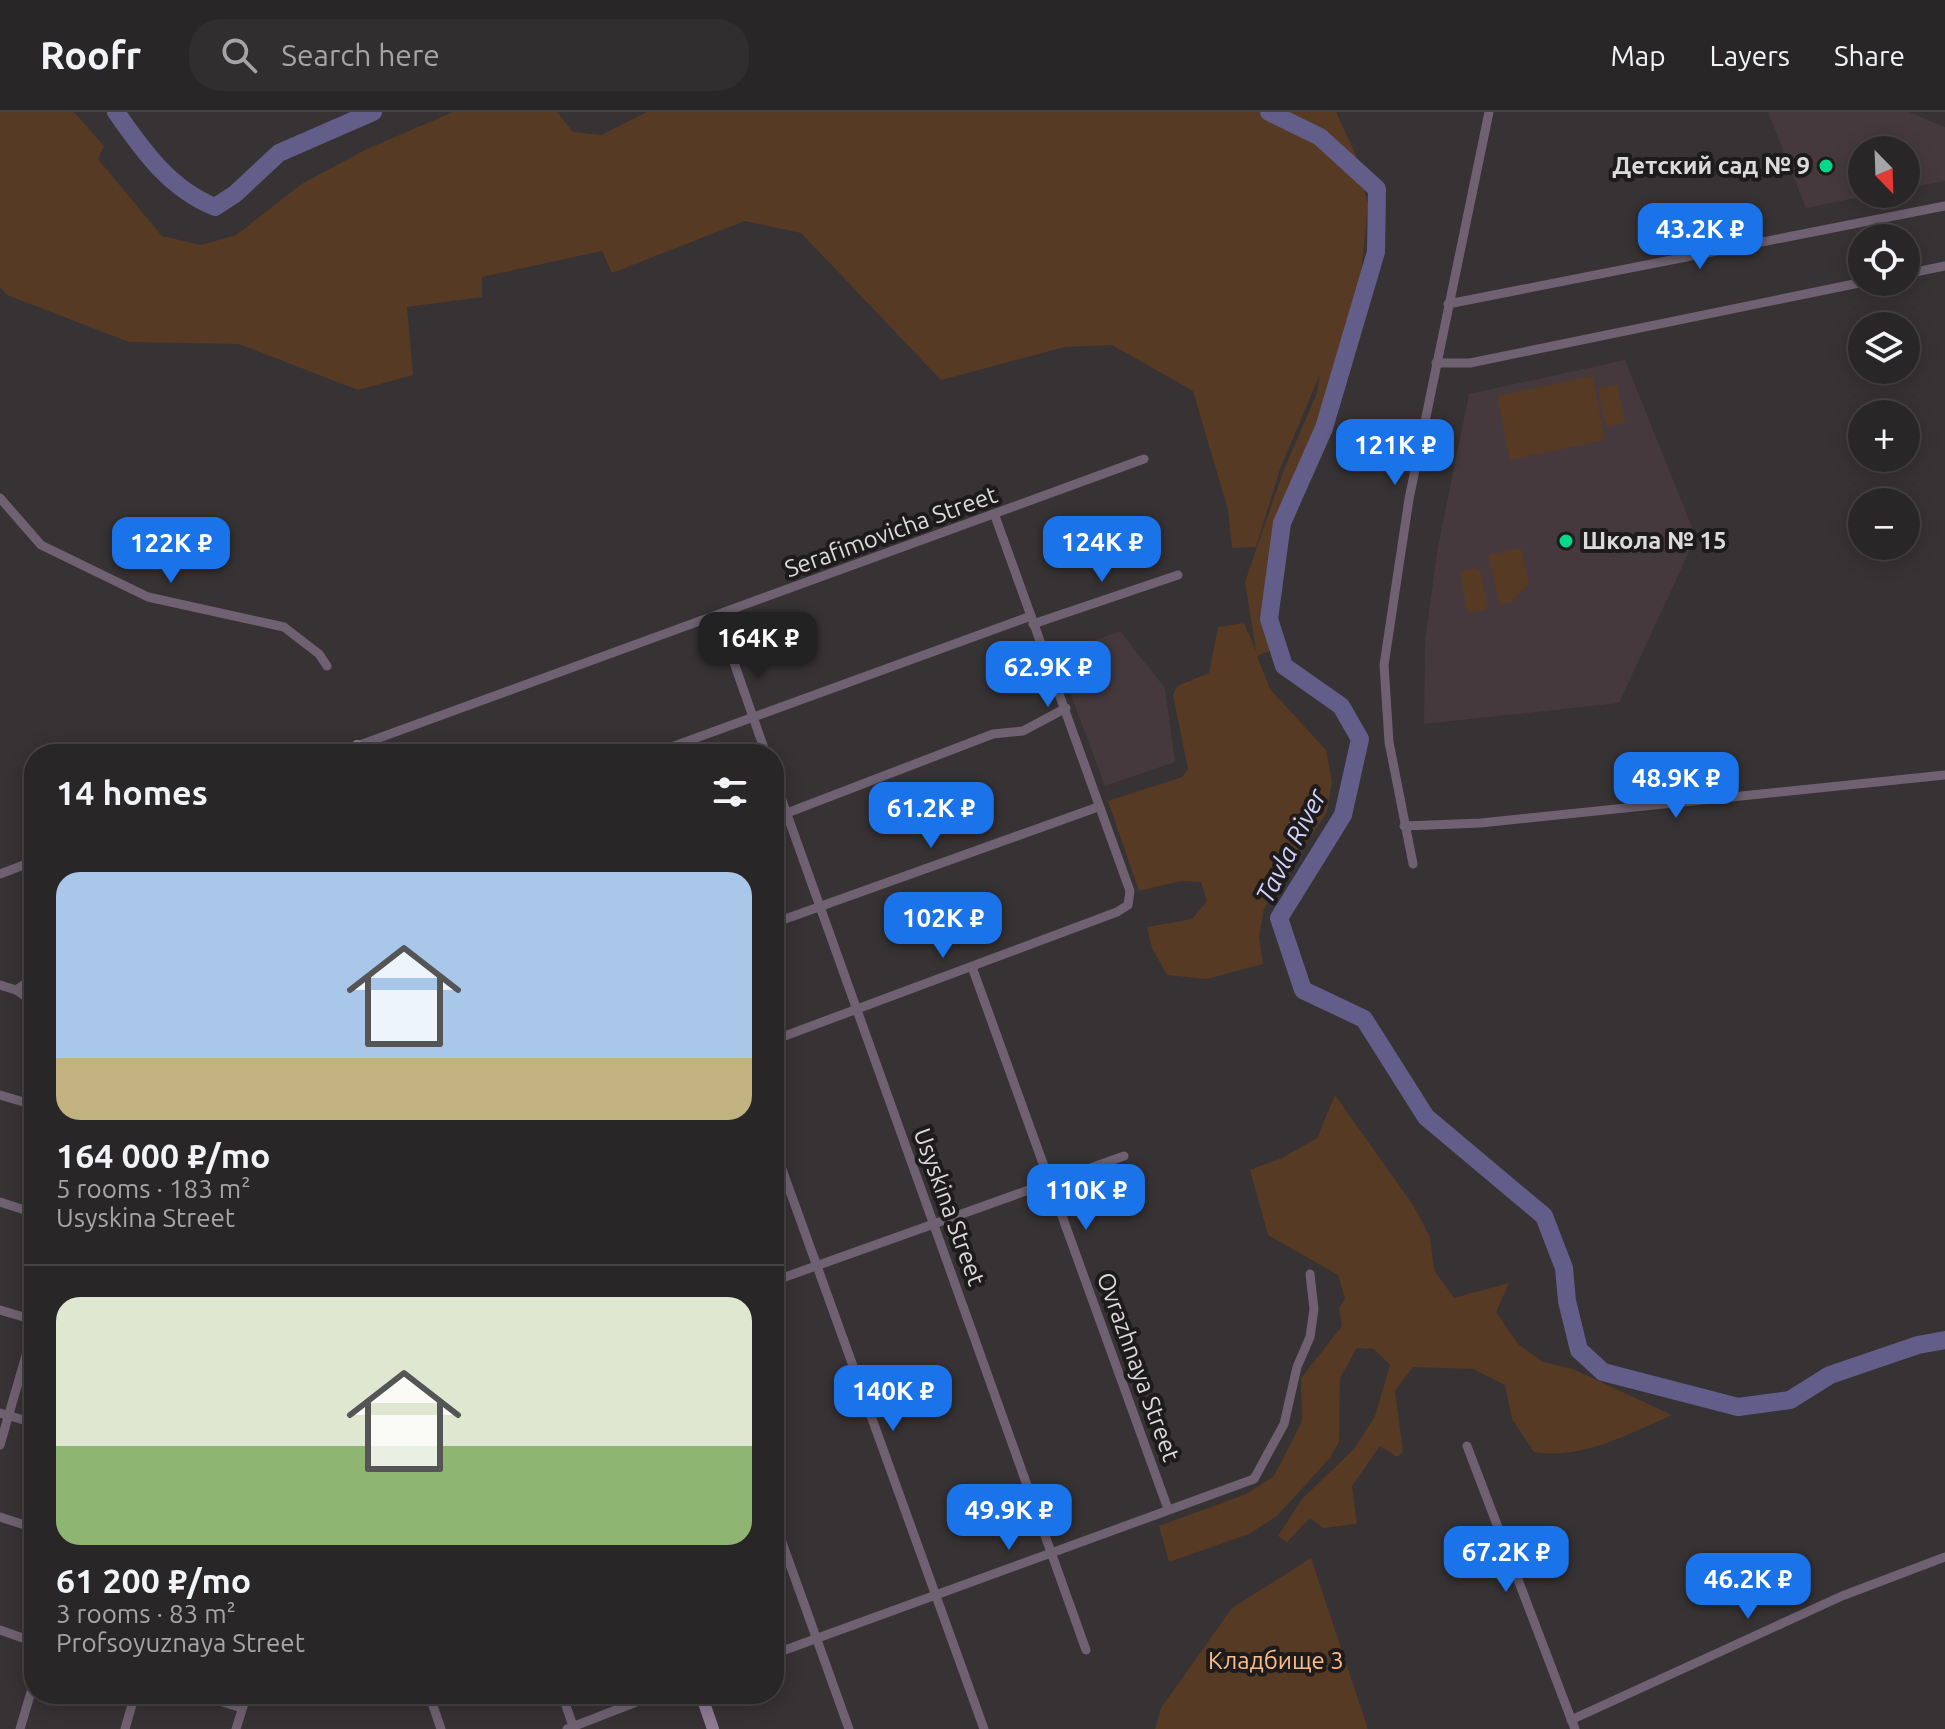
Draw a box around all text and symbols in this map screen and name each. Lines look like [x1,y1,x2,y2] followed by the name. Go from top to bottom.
[189,19,749,91] search box
[217,33,261,77] icon: search
[40,34,141,76] text: Roofr
[281,38,440,72] text: Search here
[1610,40,1666,71] text: Map
[1710,40,1790,71] text: Layers
[1834,40,1905,71] text: Share
[1848,136,1920,208] north arrow
[1848,136,1920,560] map controls
[1612,152,1810,179] place label: Детский сад № 9
[1817,157,1835,175] marker: Детский сад № 9
[1626,203,1774,271] pin: 43.2K ₽
[1656,214,1744,243] text: 43.2K ₽
[1848,224,1920,296] button: locate
[1848,312,1920,384] button: layers
[1848,400,1920,472] button: +
[1330,419,1460,487] pin: 121K ₽
[1354,430,1436,459] text: 121K ₽
[781,480,1001,583] street label: Serafimovicha Street
[1848,488,1920,560] button: −
[1037,516,1167,584] pin: 124K ₽
[106,517,236,585] pin: 122K ₽
[1061,527,1143,556] text: 124K ₽
[1582,527,1727,554] place label: Школа № 15
[130,528,212,557] text: 122K ₽
[1557,532,1575,550] marker: Школа № 15
[693,612,823,680] pin: 164K ₽
[717,623,799,652] text: 164K ₽
[974,641,1122,709] pin: 62.9K ₽
[1004,652,1092,681] text: 62.9K ₽
[1602,752,1750,820] pin: 48.9K ₽
[1632,763,1720,792] text: 48.9K ₽
[708,770,752,814] icon: filters
[56,773,208,811] text: 14 homes
[857,782,1005,850] pin: 61.2K ₽
[1250,783,1332,907] water label: Tavla River
[887,793,975,822] text: 61.2K ₽
[878,892,1008,960] pin: 102K ₽
[902,903,984,932] text: 102K ₽
[332,924,476,1068] icon: home
[909,1125,991,1290] street label: Usyskina Street
[56,1136,270,1174] text: 164 000 ₽/mo
[1021,1164,1151,1232] pin: 110K ₽
[56,1174,251,1203] text: 5 rooms · 183 m²
[1045,1175,1127,1204] text: 110K ₽
[56,1203,235,1232] text: Usyskina Street
[1092,1269,1185,1465] street label: Ovrazhnaya Street
[332,1349,476,1493] icon: home
[828,1365,958,1433] pin: 140K ₽
[852,1376,934,1405] text: 140K ₽
[935,1484,1083,1552] pin: 49.9K ₽
[965,1495,1053,1524] text: 49.9K ₽
[1432,1526,1580,1594] pin: 67.2K ₽
[1462,1537,1550,1566] text: 67.2K ₽
[1674,1553,1822,1621] pin: 46.2K ₽
[56,1561,251,1599] text: 61 200 ₽/mo
[1704,1564,1792,1593] text: 46.2K ₽
[56,1599,236,1628] text: 3 rooms · 83 m²
[56,1628,305,1657] text: Profsoyuznaya Street
[1208,1647,1344,1674] park label: Кладбище 3

